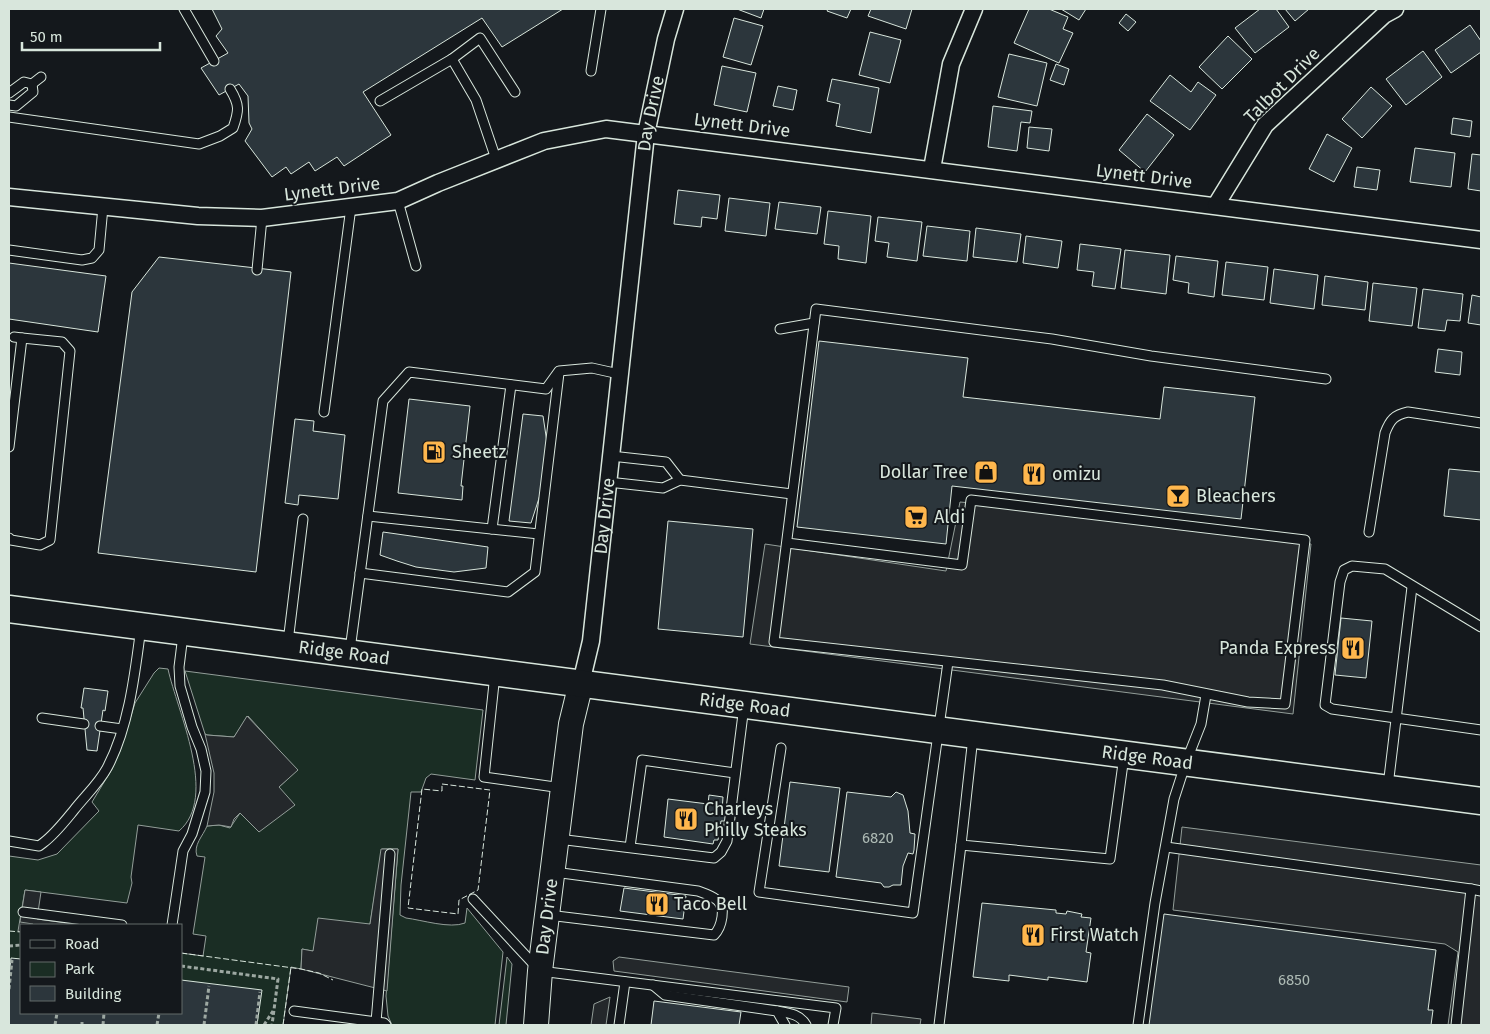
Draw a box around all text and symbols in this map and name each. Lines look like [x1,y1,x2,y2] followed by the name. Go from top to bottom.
[22,20,160,52] scale bar
[30,28,63,46] text: 50 m
[1240,43,1324,127] street label: Talbot Drive
[633,74,669,153] street label: Day Drive
[693,108,791,142] street label: Lynett Drive
[1095,159,1193,193] street label: Lynett Drive
[283,172,381,206] street label: Lynett Drive
[421,439,447,465] fuel station icon: Sheetz
[452,441,506,463] place label: Sheetz
[973,459,999,485] shop icon: Dollar Tree
[879,461,968,483] place label: Dollar Tree
[1021,461,1047,487] restaurant icon: omizu
[1052,463,1101,485] place label: omizu
[589,477,620,555] street label: Day Drive
[1165,483,1191,509] bar icon: Bleachers
[1196,485,1276,507] place label: Bleachers
[903,504,929,530] supermarket icon: Aldi
[934,506,965,528] place label: Aldi
[1340,635,1366,661] restaurant icon: Panda Express
[297,636,391,670] street label: Ridge Road
[1219,637,1336,659] place label: Panda Express
[698,688,792,722] street label: Ridge Road
[1100,741,1194,774] street label: Ridge Road
[704,798,807,841] place label: Charleys Philly Steaks
[673,806,699,832] restaurant icon: Charleys Philly Steaks
[862,829,894,847] house number: 6820
[531,877,563,956] street label: Day Drive
[644,891,670,917] restaurant icon: Taco Bell
[674,893,747,915] place label: Taco Bell
[1020,922,1046,948] restaurant icon: First Watch
[20,924,182,1014] legend
[1050,924,1139,946] place label: First Watch
[65,935,100,953] text: Road
[65,960,95,978] text: Park
[1278,971,1310,989] house number: 6850
[65,985,121,1003] text: Building

